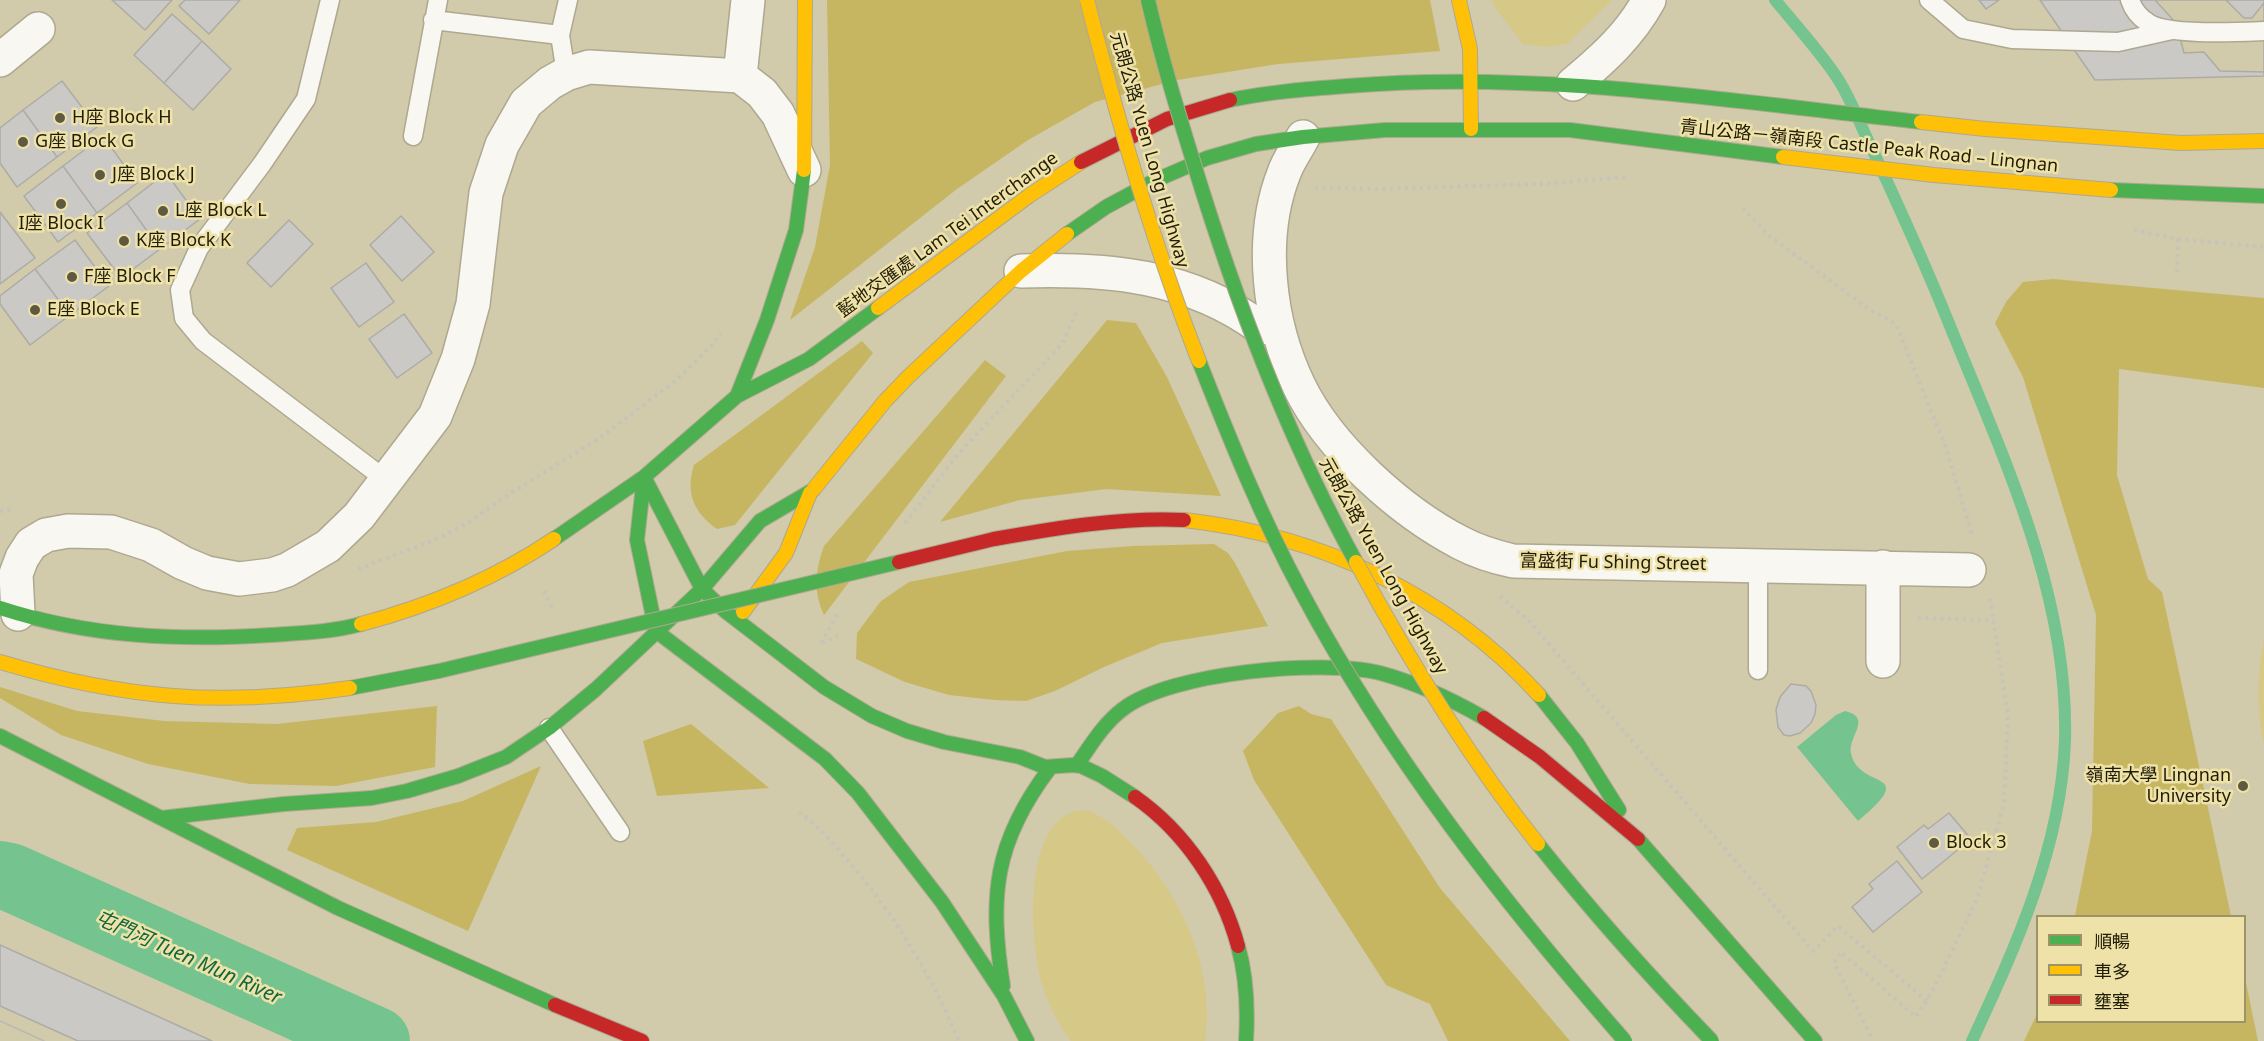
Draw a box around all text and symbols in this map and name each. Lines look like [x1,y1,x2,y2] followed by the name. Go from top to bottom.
[1105,30,1193,270] street label: 元朗公路 Yuen Long Highway
[72,107,172,129] place label: H座 Block H
[53,111,67,125] marker: H座 Block H
[1679,116,2059,178] street label: 青山公路－嶺南段 Castle Peak Road – Lingnan
[35,131,134,153] place label: G座 Block G
[16,135,30,149] marker: G座 Block G
[834,148,1062,322] street label: 藍地交匯處 Lam Tei Interchange
[112,164,195,186] place label: J座 Block J
[93,168,107,182] marker: J座 Block J
[54,197,68,211] marker: I座 Block I
[175,200,267,222] place label: L座 Block L
[156,204,170,218] marker: L座 Block L
[18,213,104,235] place label: I座 Block I
[136,230,231,252] place label: K座 Block K
[117,234,131,248] marker: K座 Block K
[84,266,176,288] place label: F座 Block F
[65,270,79,284] marker: F座 Block F
[47,299,140,321] place label: E座 Block E
[28,303,42,317] marker: E座 Block E
[1314,454,1452,678] street label: 元朗公路 Yuen Long Highway
[1520,551,1706,575] street label: 富盛街 Fu Shing Street
[2086,765,2231,808] place label: 嶺南大學 Lingnan University
[2236,779,2250,793] marker: 嶺南大學 Lingnan University
[1946,832,2006,854] place label: Block 3
[1927,836,1941,850] marker: Block 3
[91,906,285,1010] water label: 屯門河 Tuen Mun River
[2036,915,2246,1023] legend
[2094,929,2130,953] text: 順暢
[2094,959,2130,983] text: 車多
[2094,989,2130,1013] text: 壅塞

